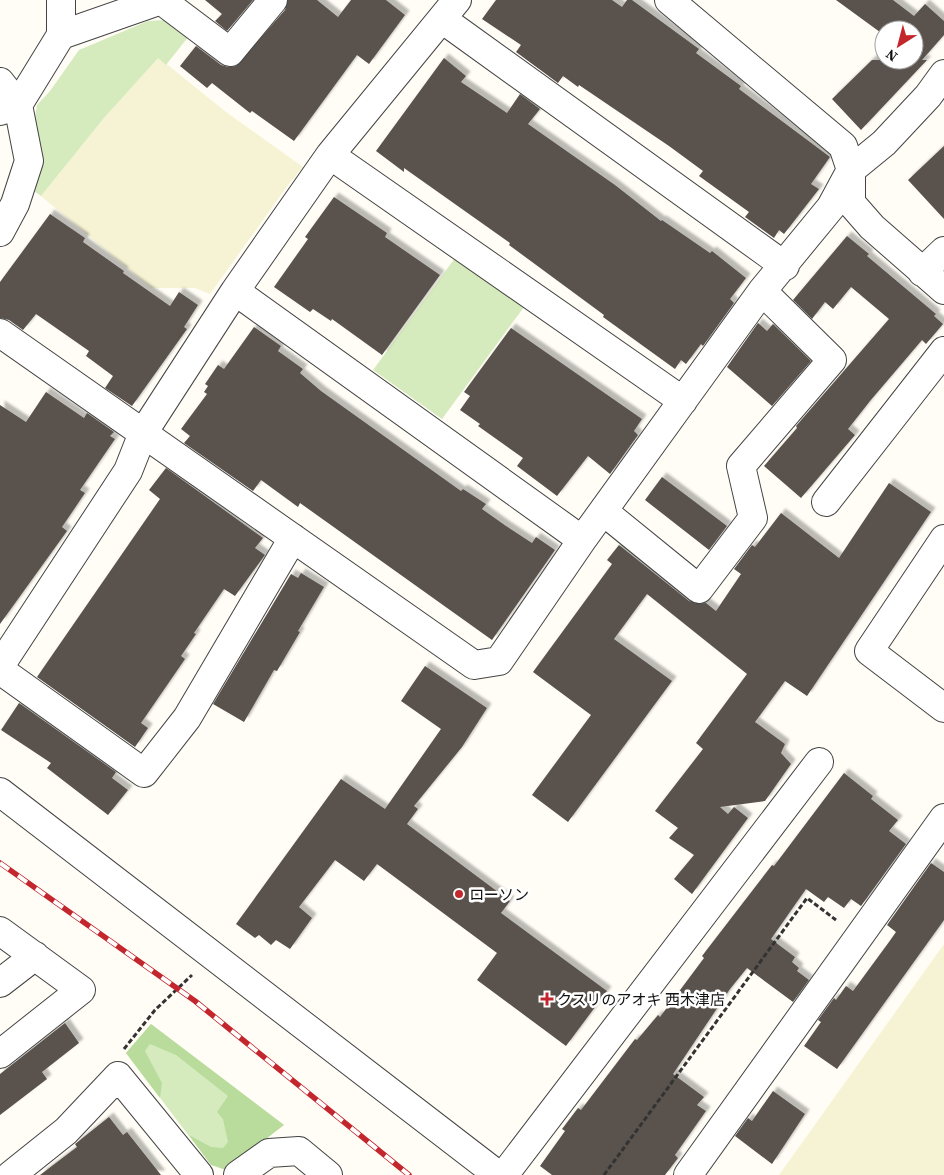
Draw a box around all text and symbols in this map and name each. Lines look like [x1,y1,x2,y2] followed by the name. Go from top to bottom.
[874,20,924,70] north arrow
[881,44,901,67] text: N
[469,884,529,905] place label: ローソン
[453,888,465,900] marker: ローソン
[557,989,725,1010] place label: クスリのアオキ 西木津店
[541,993,553,1005] marker: クスリのアオキ 西木津店

